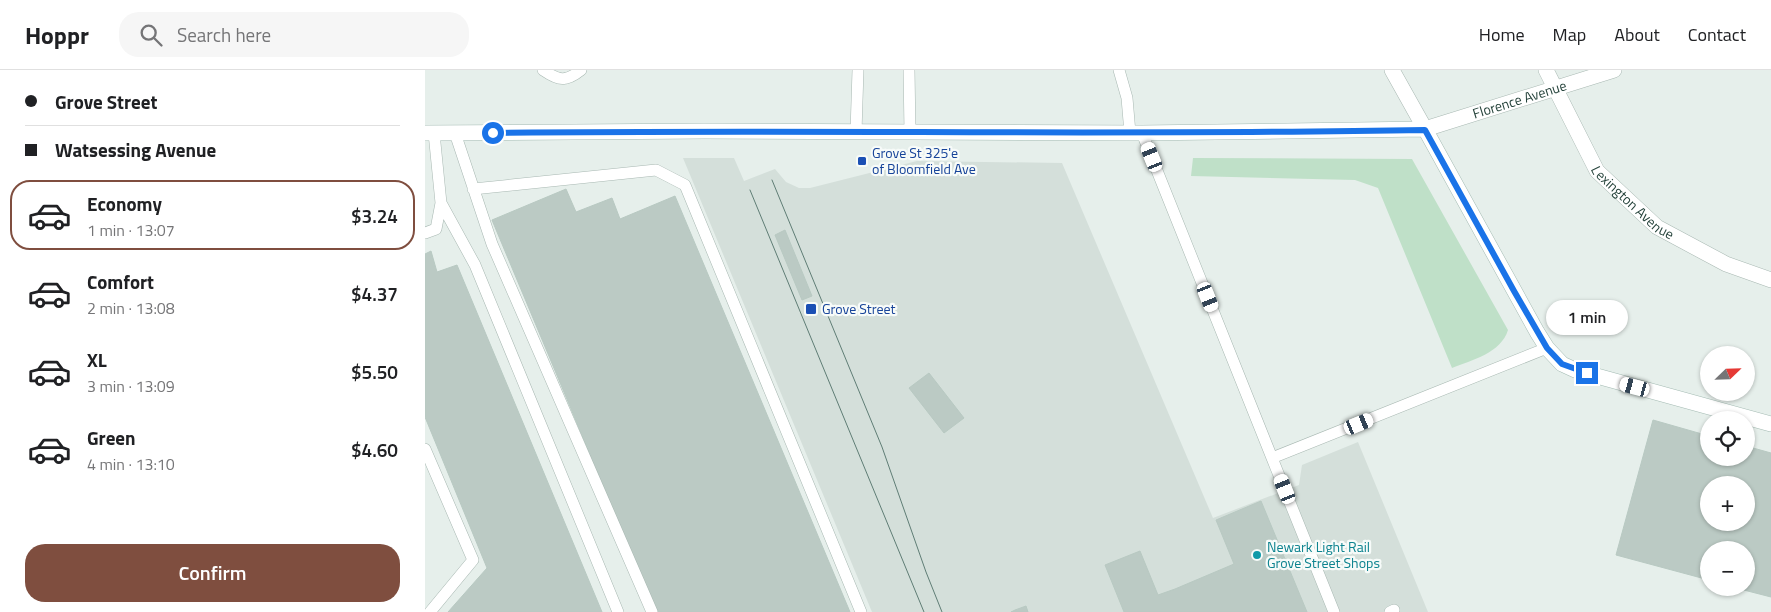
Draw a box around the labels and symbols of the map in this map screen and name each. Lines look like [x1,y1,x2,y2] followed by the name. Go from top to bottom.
[1470,74,1569,124] street label: Florence Avenue
[482,122,504,144] route start
[1139,140,1164,174] car
[872,142,976,179] place label: Grove St 325'e of Bloomfield Ave
[856,155,868,167] marker: Grove St 325'e of Bloomfield Ave
[1586,162,1678,244] street label: Lexington Avenue
[1195,280,1220,314] car
[822,298,896,319] place label: Grove Street
[1546,300,1628,336] callout: 1 min
[804,302,818,316] marker: Grove Street
[1700,346,1755,401] north arrow
[1576,362,1598,384] route end
[1618,376,1651,398] car
[1342,411,1375,437] car
[1272,472,1297,506] car
[1267,536,1380,573] place label: Newark Light Rail Grove Street Shops
[1251,549,1263,561] marker: Newark Light Rail Grove Street Shops

